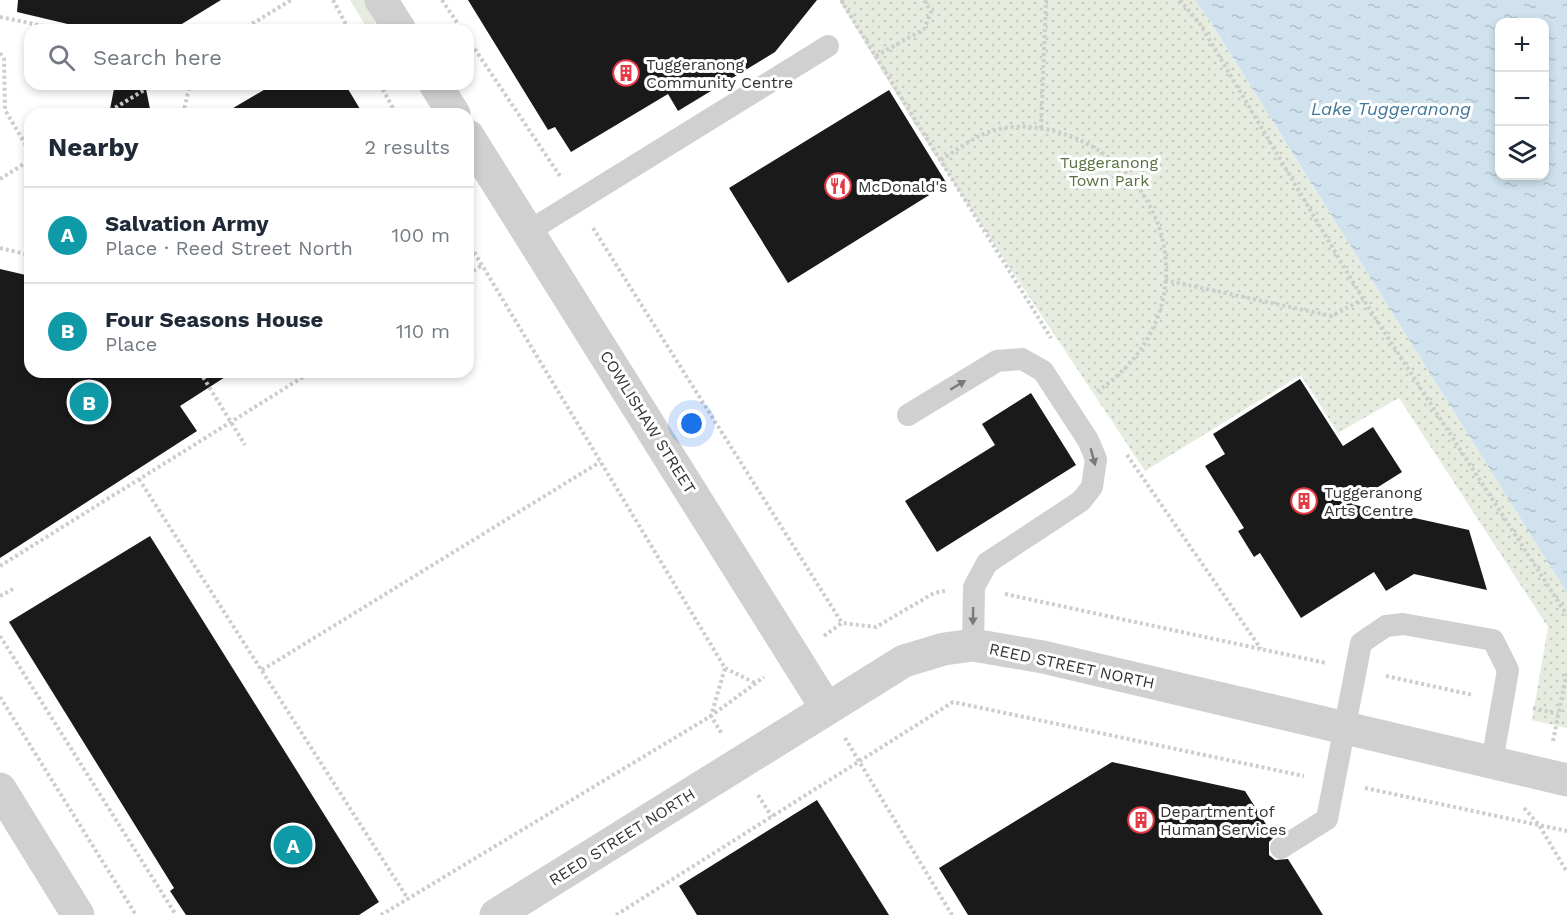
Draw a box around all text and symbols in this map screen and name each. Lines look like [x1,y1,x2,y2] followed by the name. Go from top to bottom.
[1495,18,1549,180] map controls
[1495,18,1549,72] button: +
[24,24,474,90] search box
[45,41,78,74] icon: search
[93,45,222,70] text: Search here
[646,55,793,92] place label: Tuggeranong Community Centre
[611,58,641,88] building icon: Tuggeranong Community Centre
[1495,72,1549,126] button: −
[1311,98,1471,119] water label: Lake Tuggeranong
[1495,126,1549,180] button: layers
[48,132,139,162] text: Nearby
[365,135,450,159] text: 2 results
[1060,153,1158,190] park label: Tuggeranong Town Park
[823,171,853,201] restaurant icon: McDonald's
[858,177,948,196] place label: McDonald's
[105,211,269,236] text: Salvation Army
[61,223,74,247] text: A
[391,223,450,247] text: 100 m
[105,236,353,260] text: Place · Reed Street North
[105,307,323,332] text: Four Seasons House
[61,319,74,343] text: B
[396,319,450,343] text: 110 m
[105,332,157,356] text: Place
[596,347,700,497] street label: COWLISHAW STREET
[70,380,109,424] pin: B
[950,380,967,390] one-way arrow
[677,409,706,438] your location
[1089,448,1098,466] one-way arrow
[1324,483,1423,520] place label: Tuggeranong Arts Centre
[1289,486,1319,516] building icon: Tuggeranong Arts Centre
[968,606,978,625] one-way arrow
[988,639,1156,693] street label: REED STREET NORTH
[545,784,699,890] street label: REED STREET NORTH
[1160,802,1286,839] place label: Department of Human Services
[1126,805,1156,835] building icon: Department of Human Services
[274,822,312,868] pin: A

